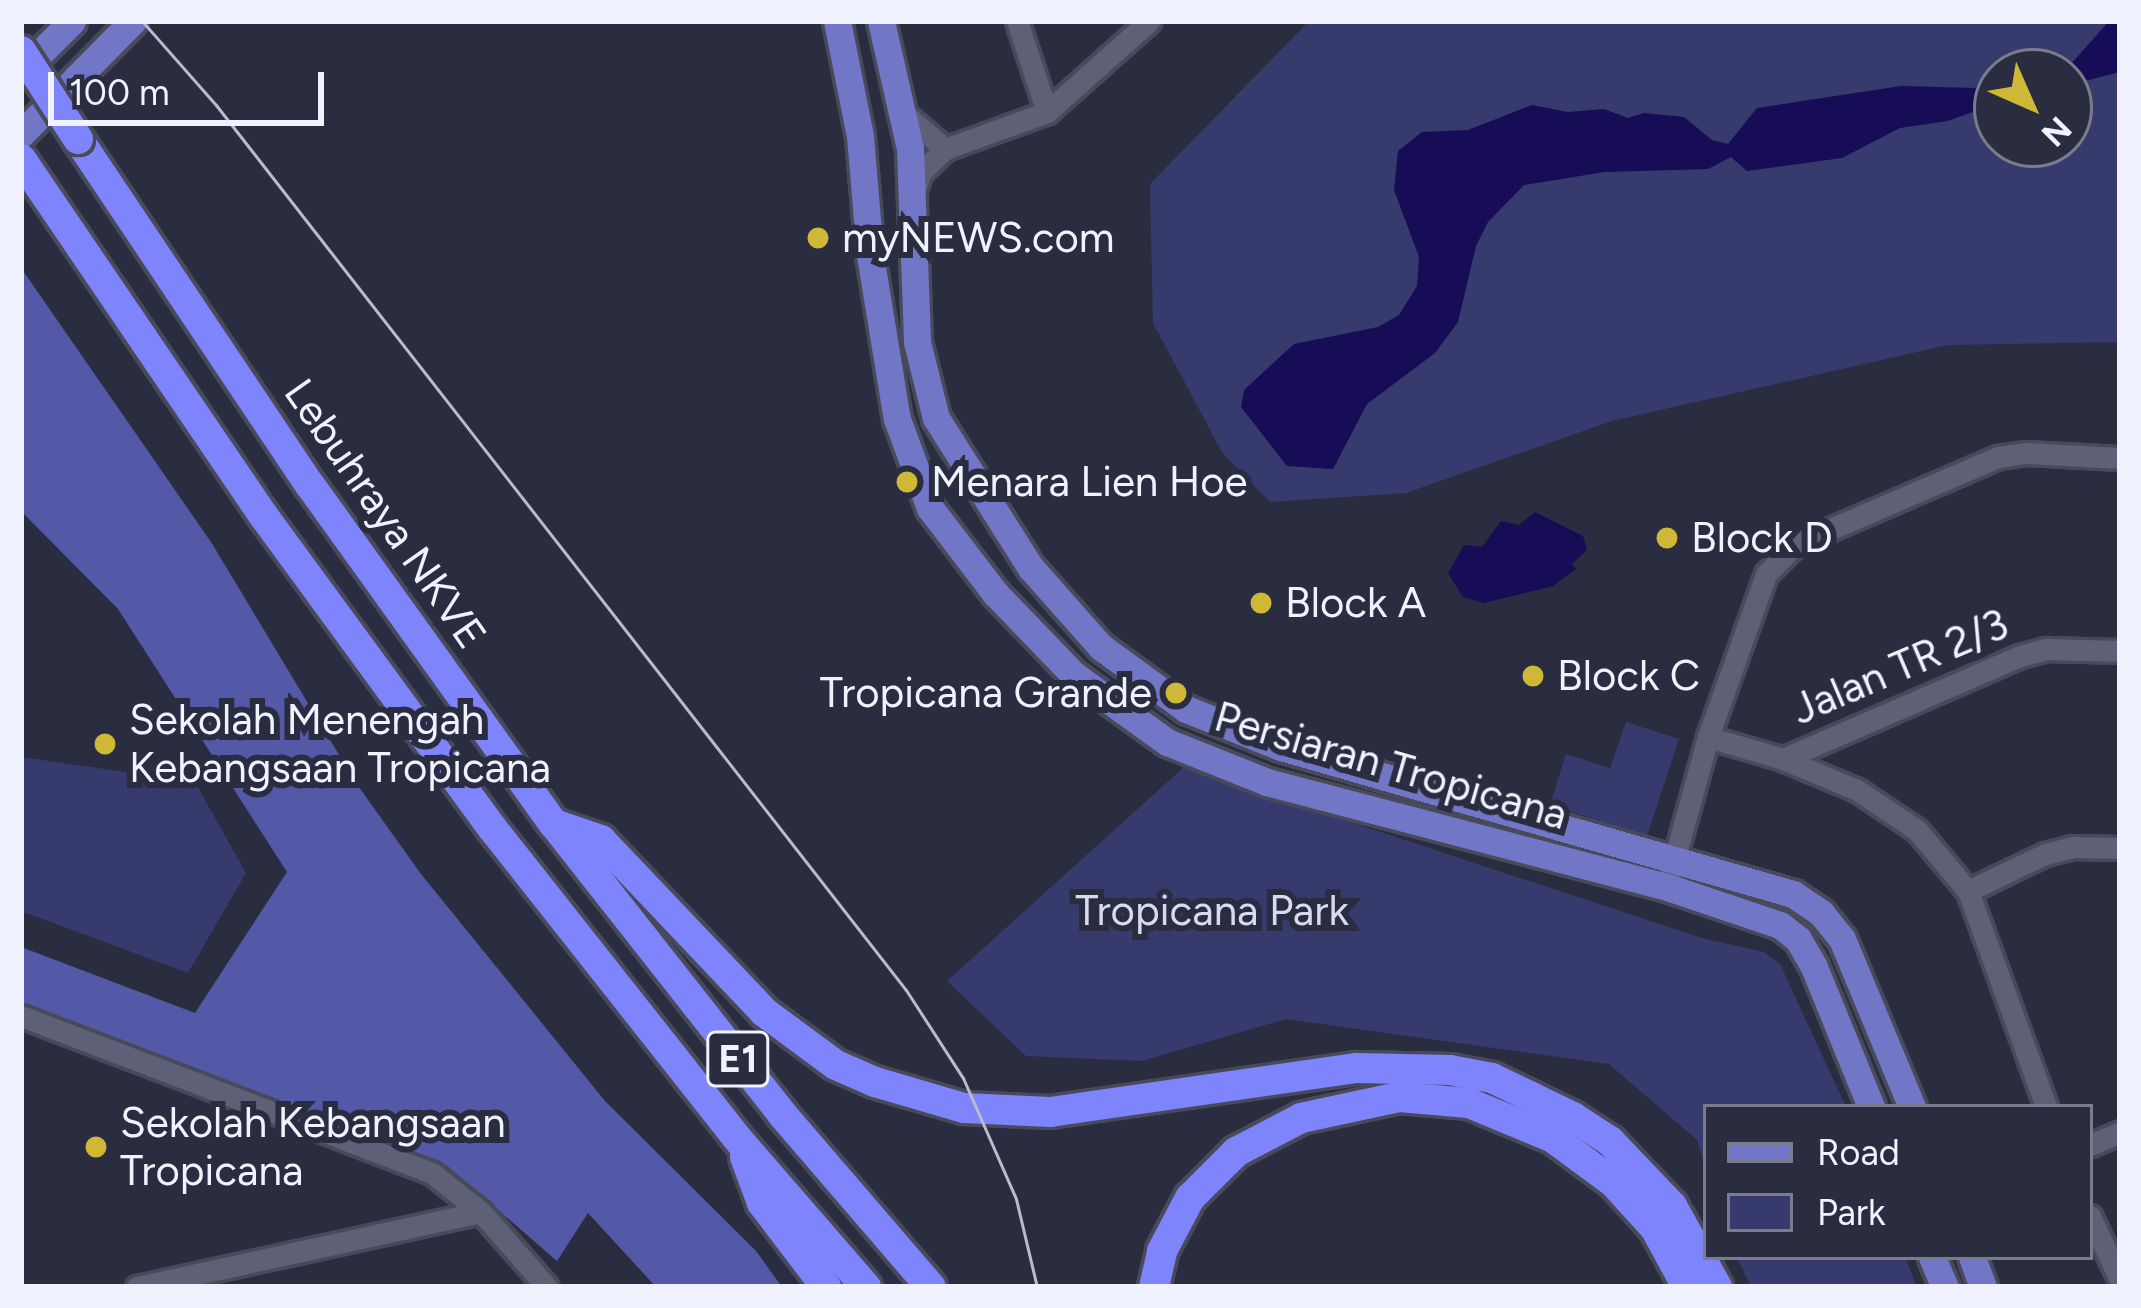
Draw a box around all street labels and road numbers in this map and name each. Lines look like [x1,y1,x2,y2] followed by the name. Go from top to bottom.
[273,370,497,658] street label: Lebuhraya NKVE
[1784,599,2016,735] street label: Jalan TR 2/3
[1209,692,1573,840] street label: Persiaran Tropicana
[705,1026,771,1092] road number: E1

